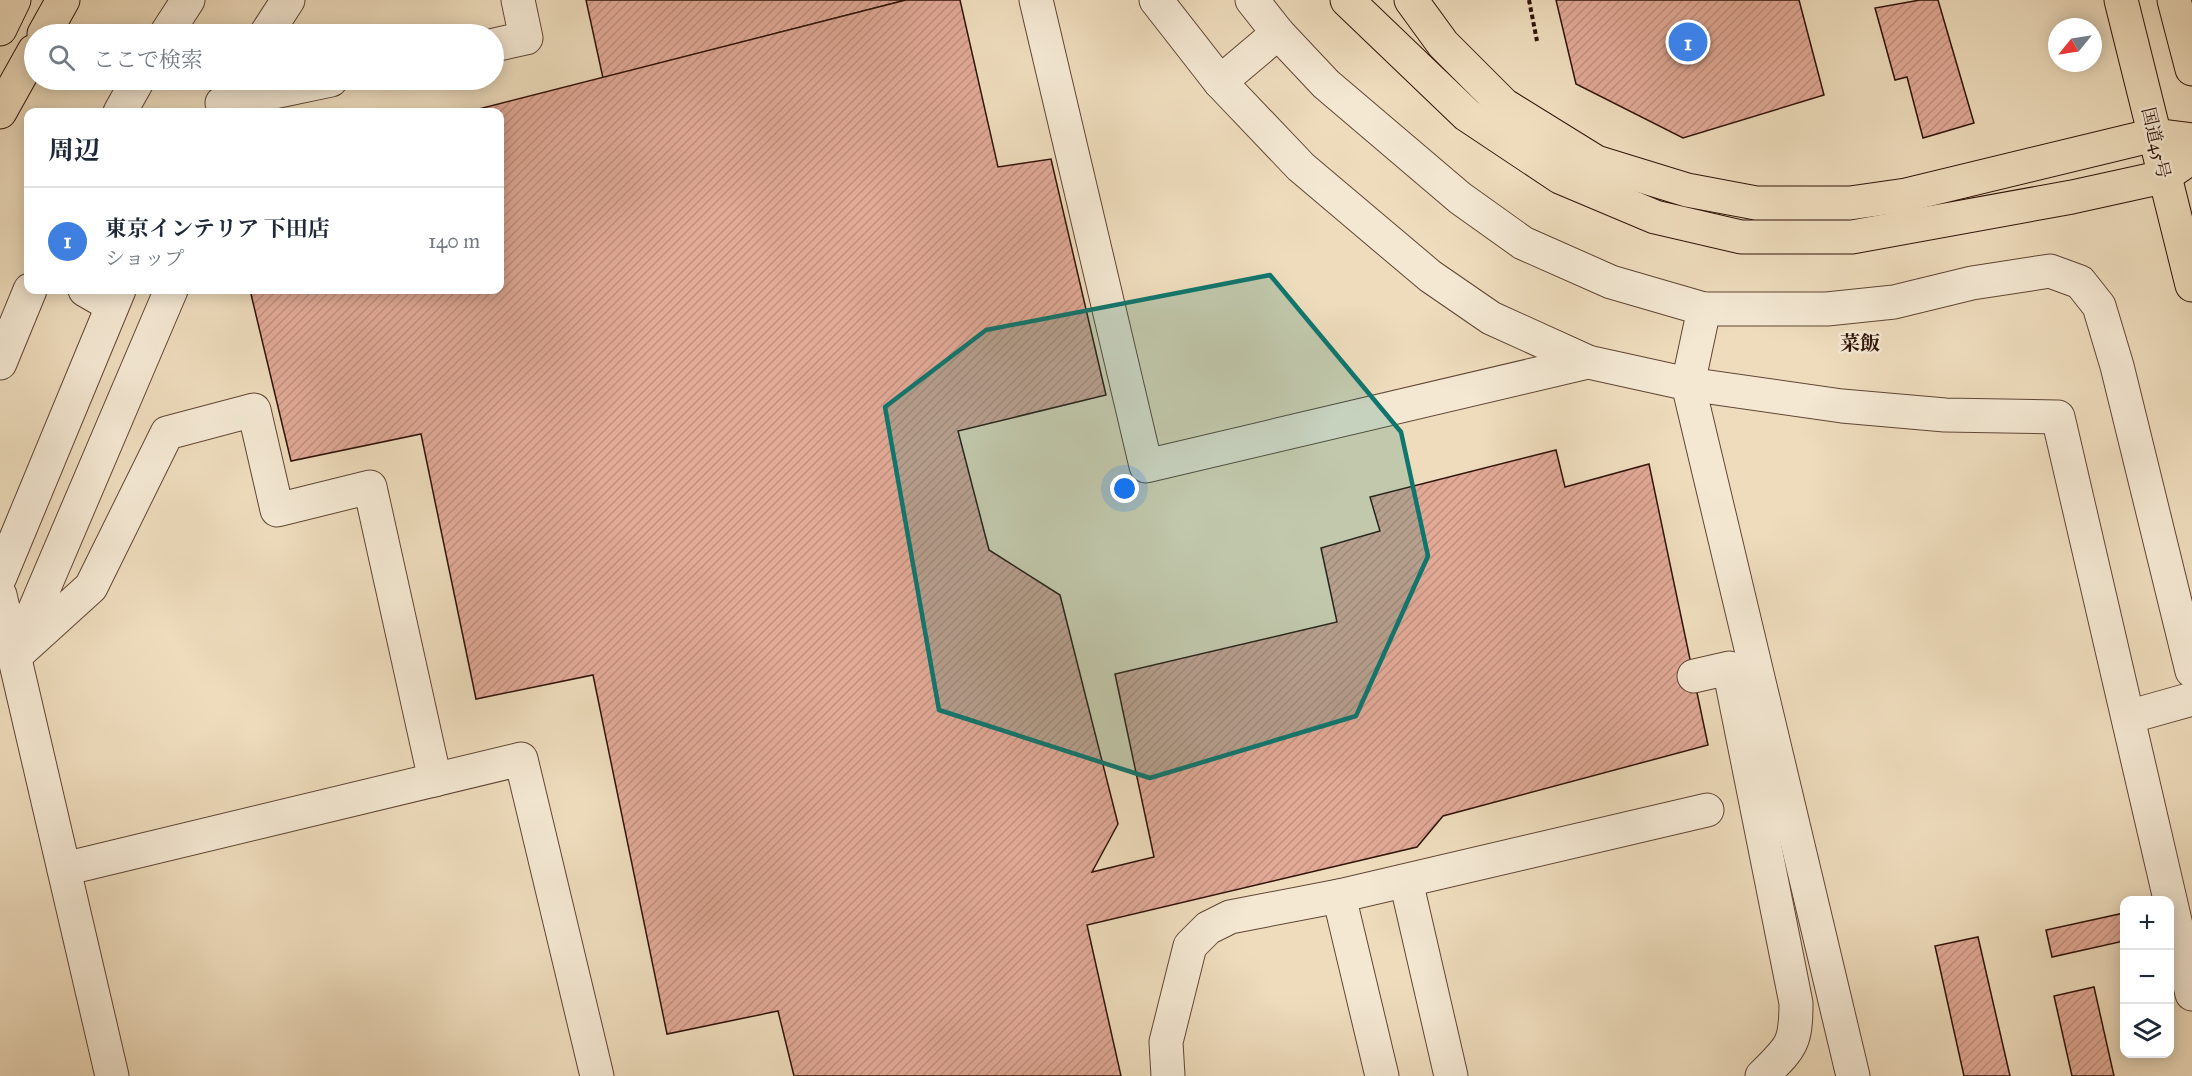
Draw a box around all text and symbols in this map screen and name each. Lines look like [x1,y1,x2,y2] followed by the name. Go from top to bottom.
[2048,18,2102,72] north arrow
[1668,20,1708,64] pin: 1
[24,24,504,90] search box
[45,41,78,74] icon: search
[93,46,203,73] text: ここで検索
[2137,105,2175,181] street label: 国道45号
[48,134,100,166] text: 周辺
[105,215,330,242] text: 東京インテリア 下田店
[64,229,71,253] text: 1
[428,229,480,253] text: 140 m
[105,246,185,270] text: ショップ
[1840,331,1880,355] district label: 菜飯
[1110,474,1139,503] your location
[2120,896,2174,1058] map controls
[2120,896,2174,950] button: +
[2120,950,2174,1004] button: −
[2120,1004,2174,1058] button: layers

